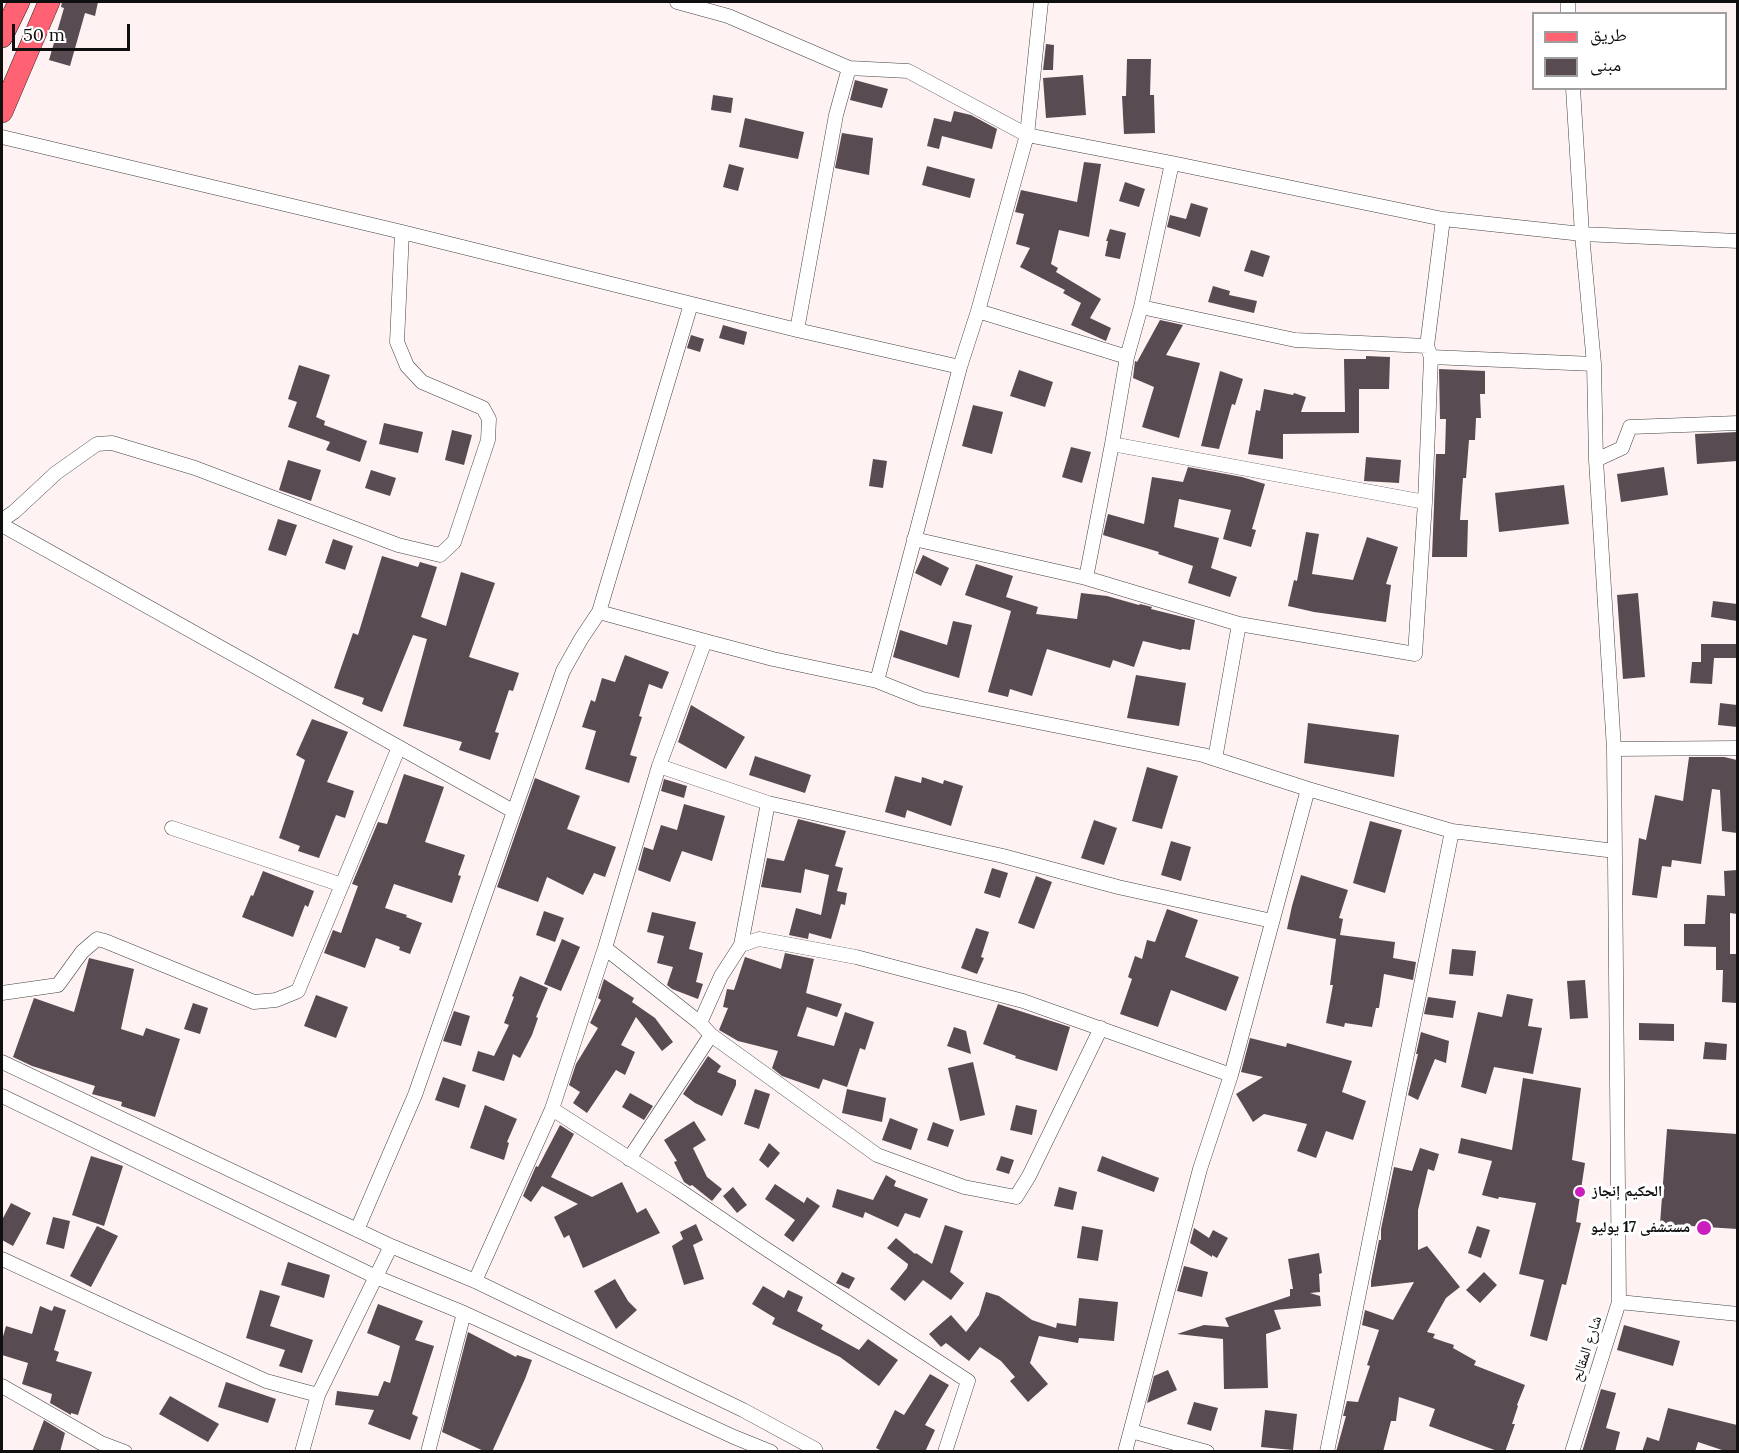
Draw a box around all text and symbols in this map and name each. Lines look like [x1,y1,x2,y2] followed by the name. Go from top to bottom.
[15,12,134,50] scale bar
[1532,12,1727,90] legend
[23,23,65,46] text: 50 m
[1590,23,1627,46] text: طريق
[1590,53,1621,76] text: مبنى
[1592,1183,1662,1201] place label: الحكيم إنجاز
[1573,1185,1587,1199] marker: الحكيم إنجاز
[1591,1219,1690,1237] place label: مستشفى 17 يوليو
[1695,1219,1713,1237] marker: مستشفى 17 يوليو
[1568,1314,1606,1384] street label: شارع المقالح

